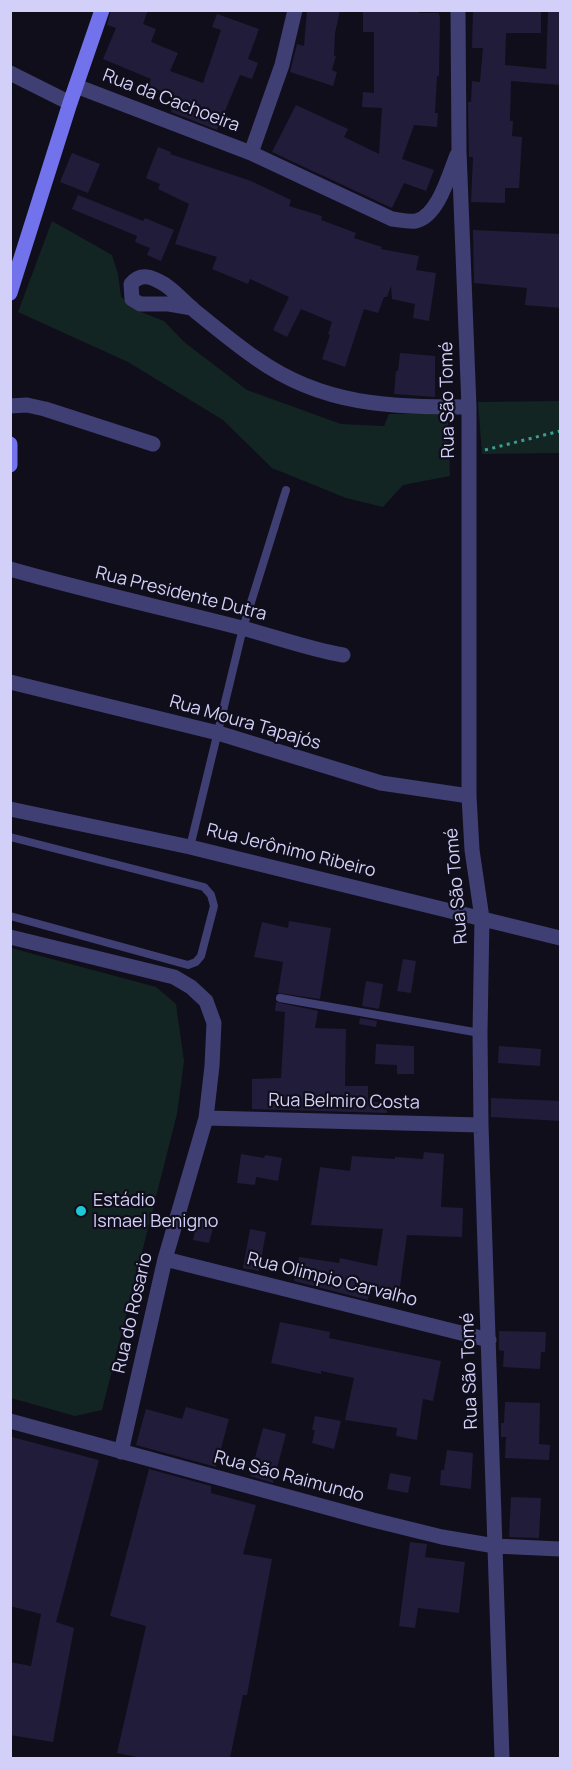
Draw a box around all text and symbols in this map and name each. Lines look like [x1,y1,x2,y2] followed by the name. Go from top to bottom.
[99,65,243,137] street label: Rua da Cachoeira
[436,341,460,459] street label: Rua São Tomé
[93,562,269,626] street label: Rua Presidente Dutra
[167,691,323,755] street label: Rua Moura Tapajós
[204,820,378,882] street label: Rua Jerônimo Ribeiro
[441,827,473,945] street label: Rua São Tomé
[268,1090,420,1114] street label: Rua Belmiro Costa
[93,1190,218,1232] place label: Estádio Ismael Benigno
[74,1204,88,1218] marker: Estádio Ismael Benigno
[245,1248,419,1312] street label: Rua Olimpio Carvalho
[109,1251,157,1375] street label: Rua do Rosario
[457,1312,483,1430] street label: Rua São Tomé
[212,1447,366,1507] street label: Rua São Raimundo

